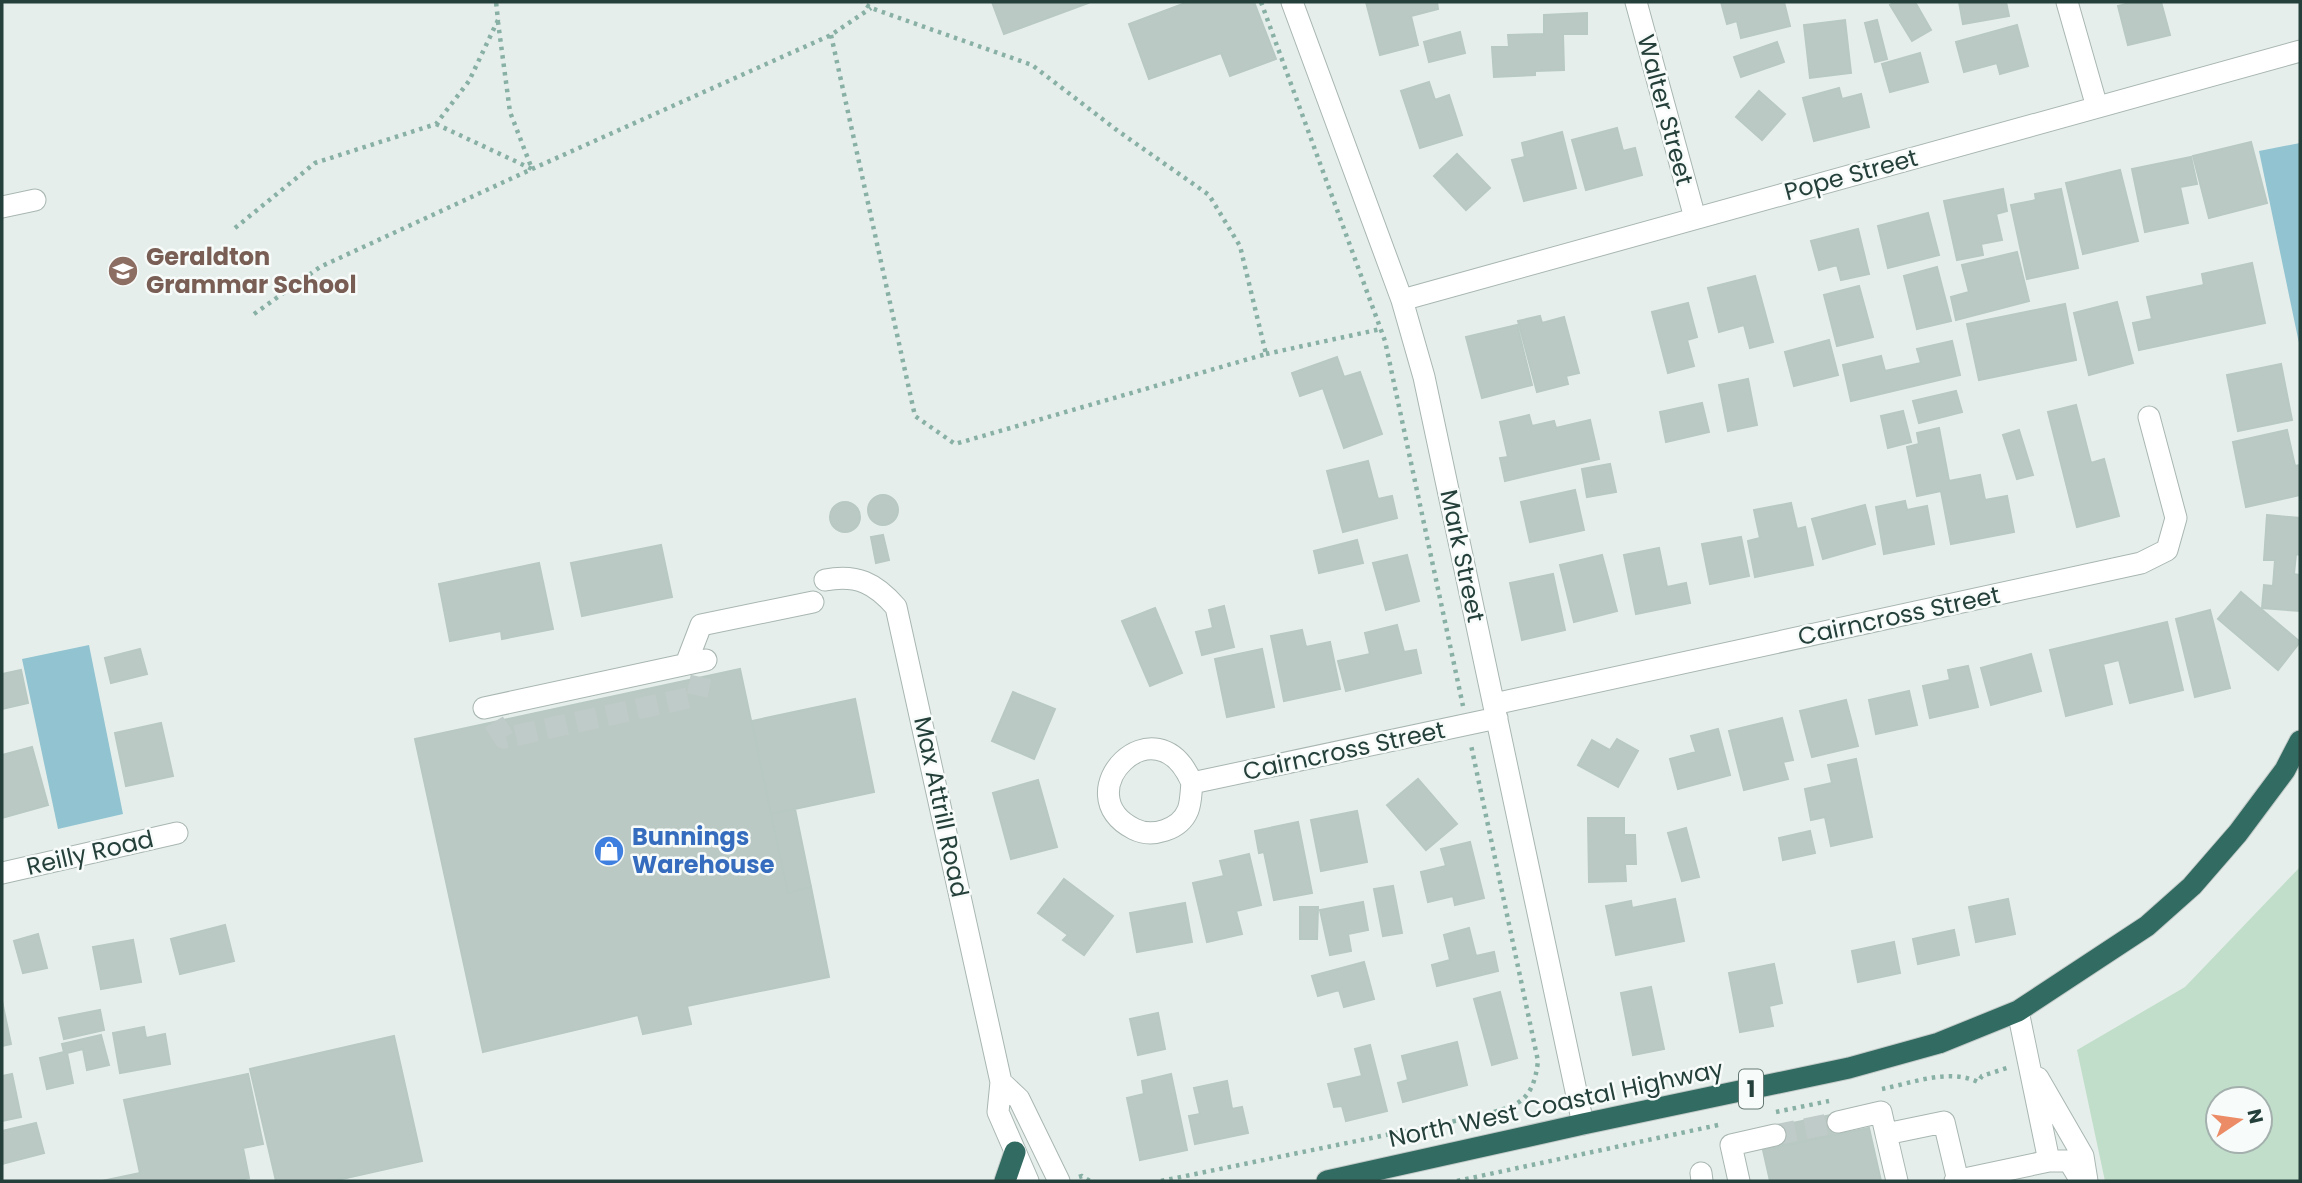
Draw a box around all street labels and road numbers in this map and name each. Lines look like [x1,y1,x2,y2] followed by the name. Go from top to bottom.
[1630,31,1701,189] street label: Walter Street
[1780,141,1921,208] street label: Pope Street
[1432,486,1493,625] street label: Mark Street
[1795,578,2003,653] street label: Cairncross Street
[1240,713,1448,788] street label: Cairncross Street
[906,714,977,900] street label: Max Attrill Road
[23,822,157,883] street label: Reilly Road
[1386,1052,1727,1155] street label: North West Coastal Highway
[1739,1070,1763,1108] road number: 1

